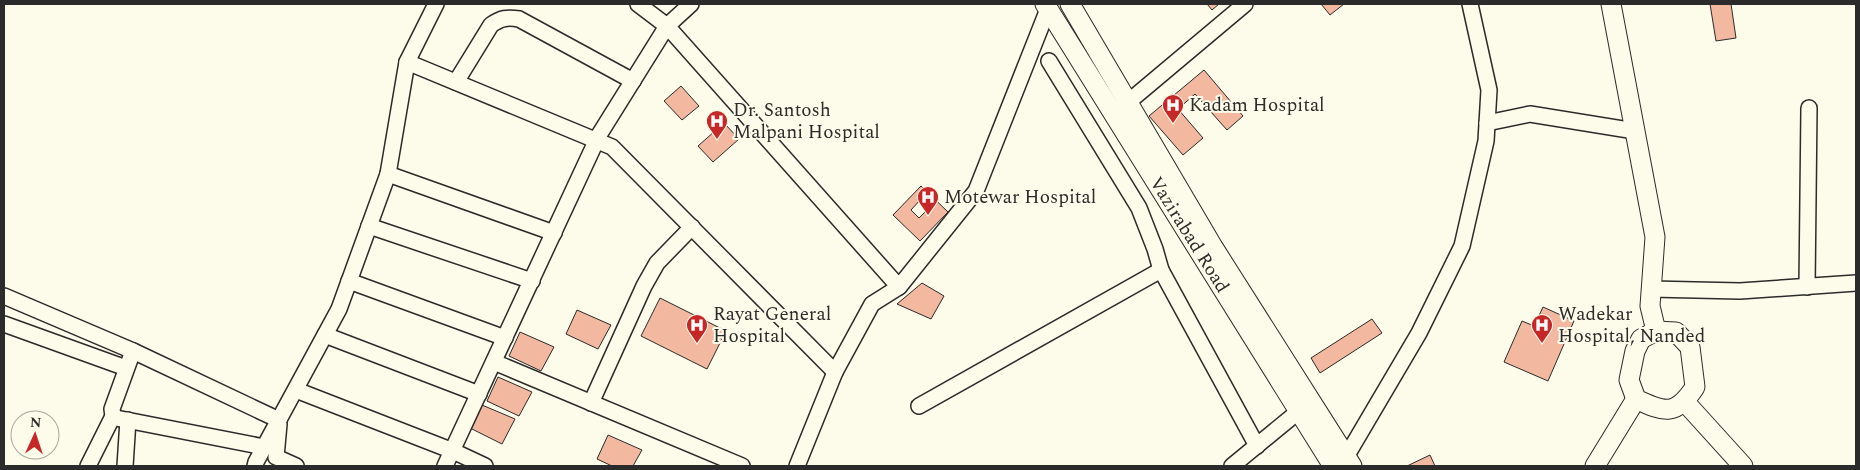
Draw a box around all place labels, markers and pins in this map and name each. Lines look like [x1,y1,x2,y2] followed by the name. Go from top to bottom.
[1189,91,1325,120] place label: Kadam Hospital
[1161,93,1185,124] hospital icon: Kadam Hospital
[733,96,880,147] place label: Dr. Santosh Malpani Hospital
[705,109,729,140] hospital icon: Dr. Santosh Malpani Hospital
[944,183,1096,212] place label: Motewar Hospital
[916,185,940,216] hospital icon: Motewar Hospital
[713,300,831,351] place label: Rayat General Hospital
[1558,300,1705,351] place label: Wadekar Hospital, Nanded
[685,313,709,344] hospital icon: Rayat General Hospital
[1530,313,1554,344] hospital icon: Wadekar Hospital, Nanded

